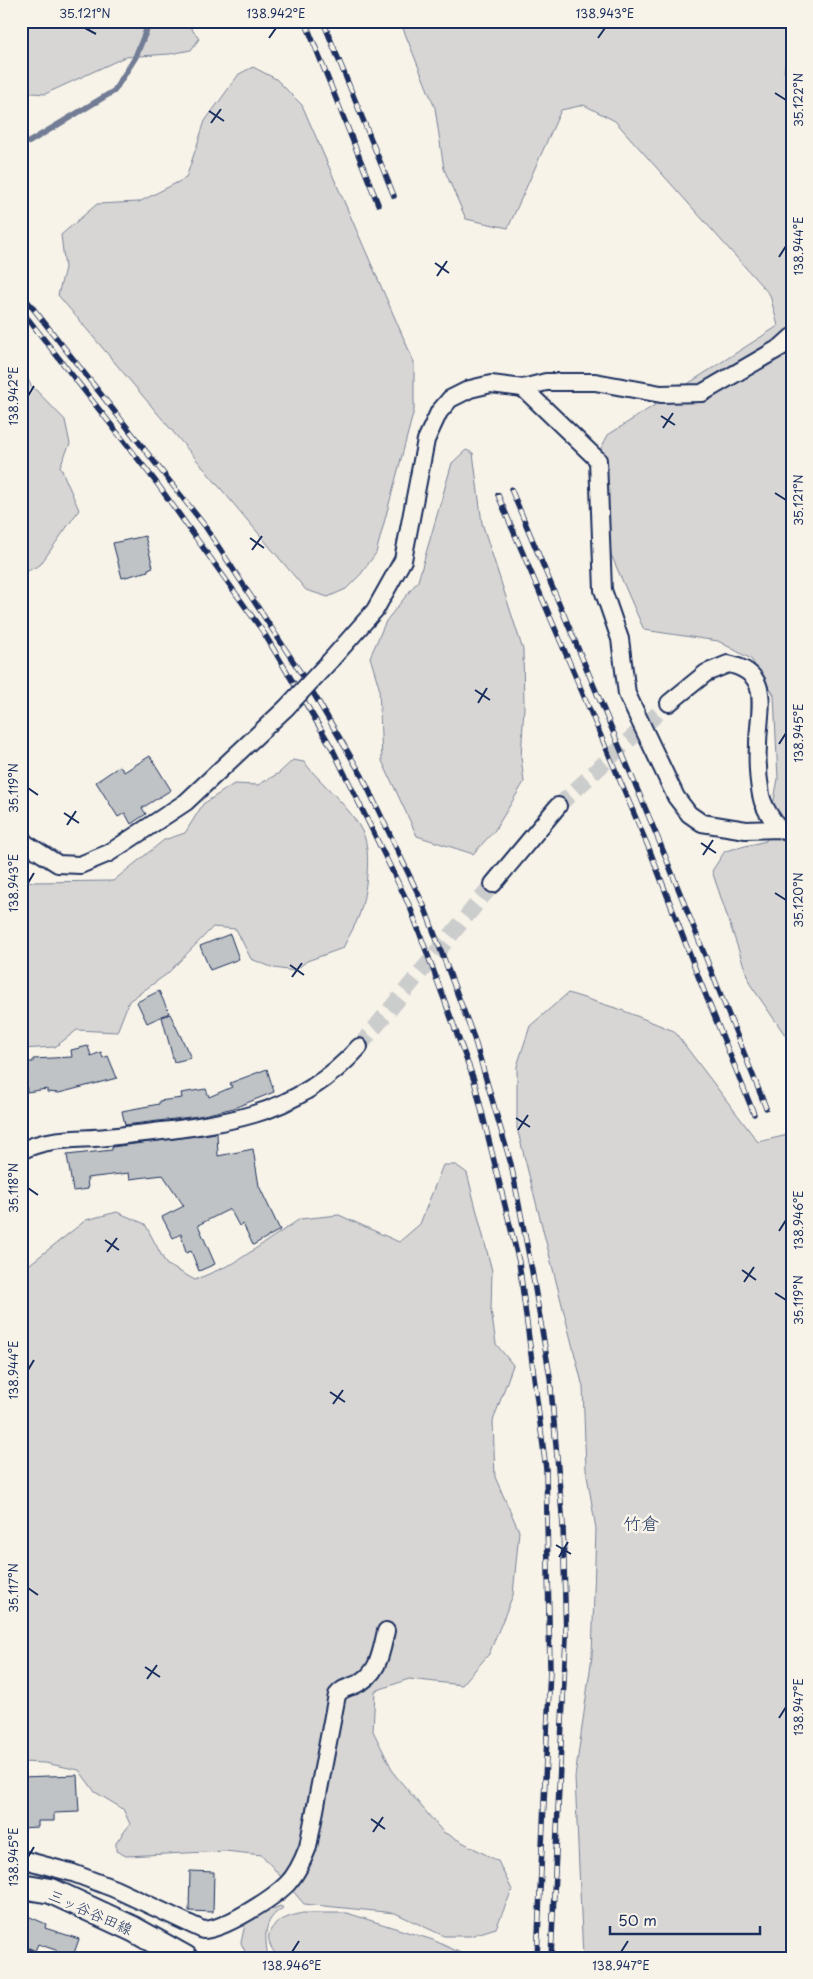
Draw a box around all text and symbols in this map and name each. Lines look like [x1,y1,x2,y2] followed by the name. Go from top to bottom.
[59,4,111,22] text: 35.121°N
[246,4,306,22] text: 138.942°E
[576,4,634,22] text: 138.943°E
[789,73,807,127] text: 35.122°N
[789,217,807,276] text: 138.944°E
[4,366,22,426] text: 138.942°E
[789,474,807,526] text: 35.121°N
[789,704,807,762] text: 138.945°E
[4,763,22,813] text: 35.119°N
[4,854,22,912] text: 138.943°E
[789,872,807,928] text: 35.120°N
[4,1163,22,1213] text: 35.118°N
[789,1190,807,1250] text: 138.946°E
[789,1275,807,1325] text: 35.119°N
[4,1341,22,1400] text: 138.944°E
[623,1509,659,1536] district label: 竹倉
[4,1563,22,1613] text: 35.117°N
[789,1678,807,1736] text: 138.947°E
[4,1828,22,1886] text: 138.945°E
[45,1882,137,1940] street label: 三ッ谷谷田線
[610,1904,760,1936] scale bar
[618,1908,657,1931] text: 50 m
[262,1956,322,1974] text: 138.946°E
[592,1956,650,1974] text: 138.947°E

